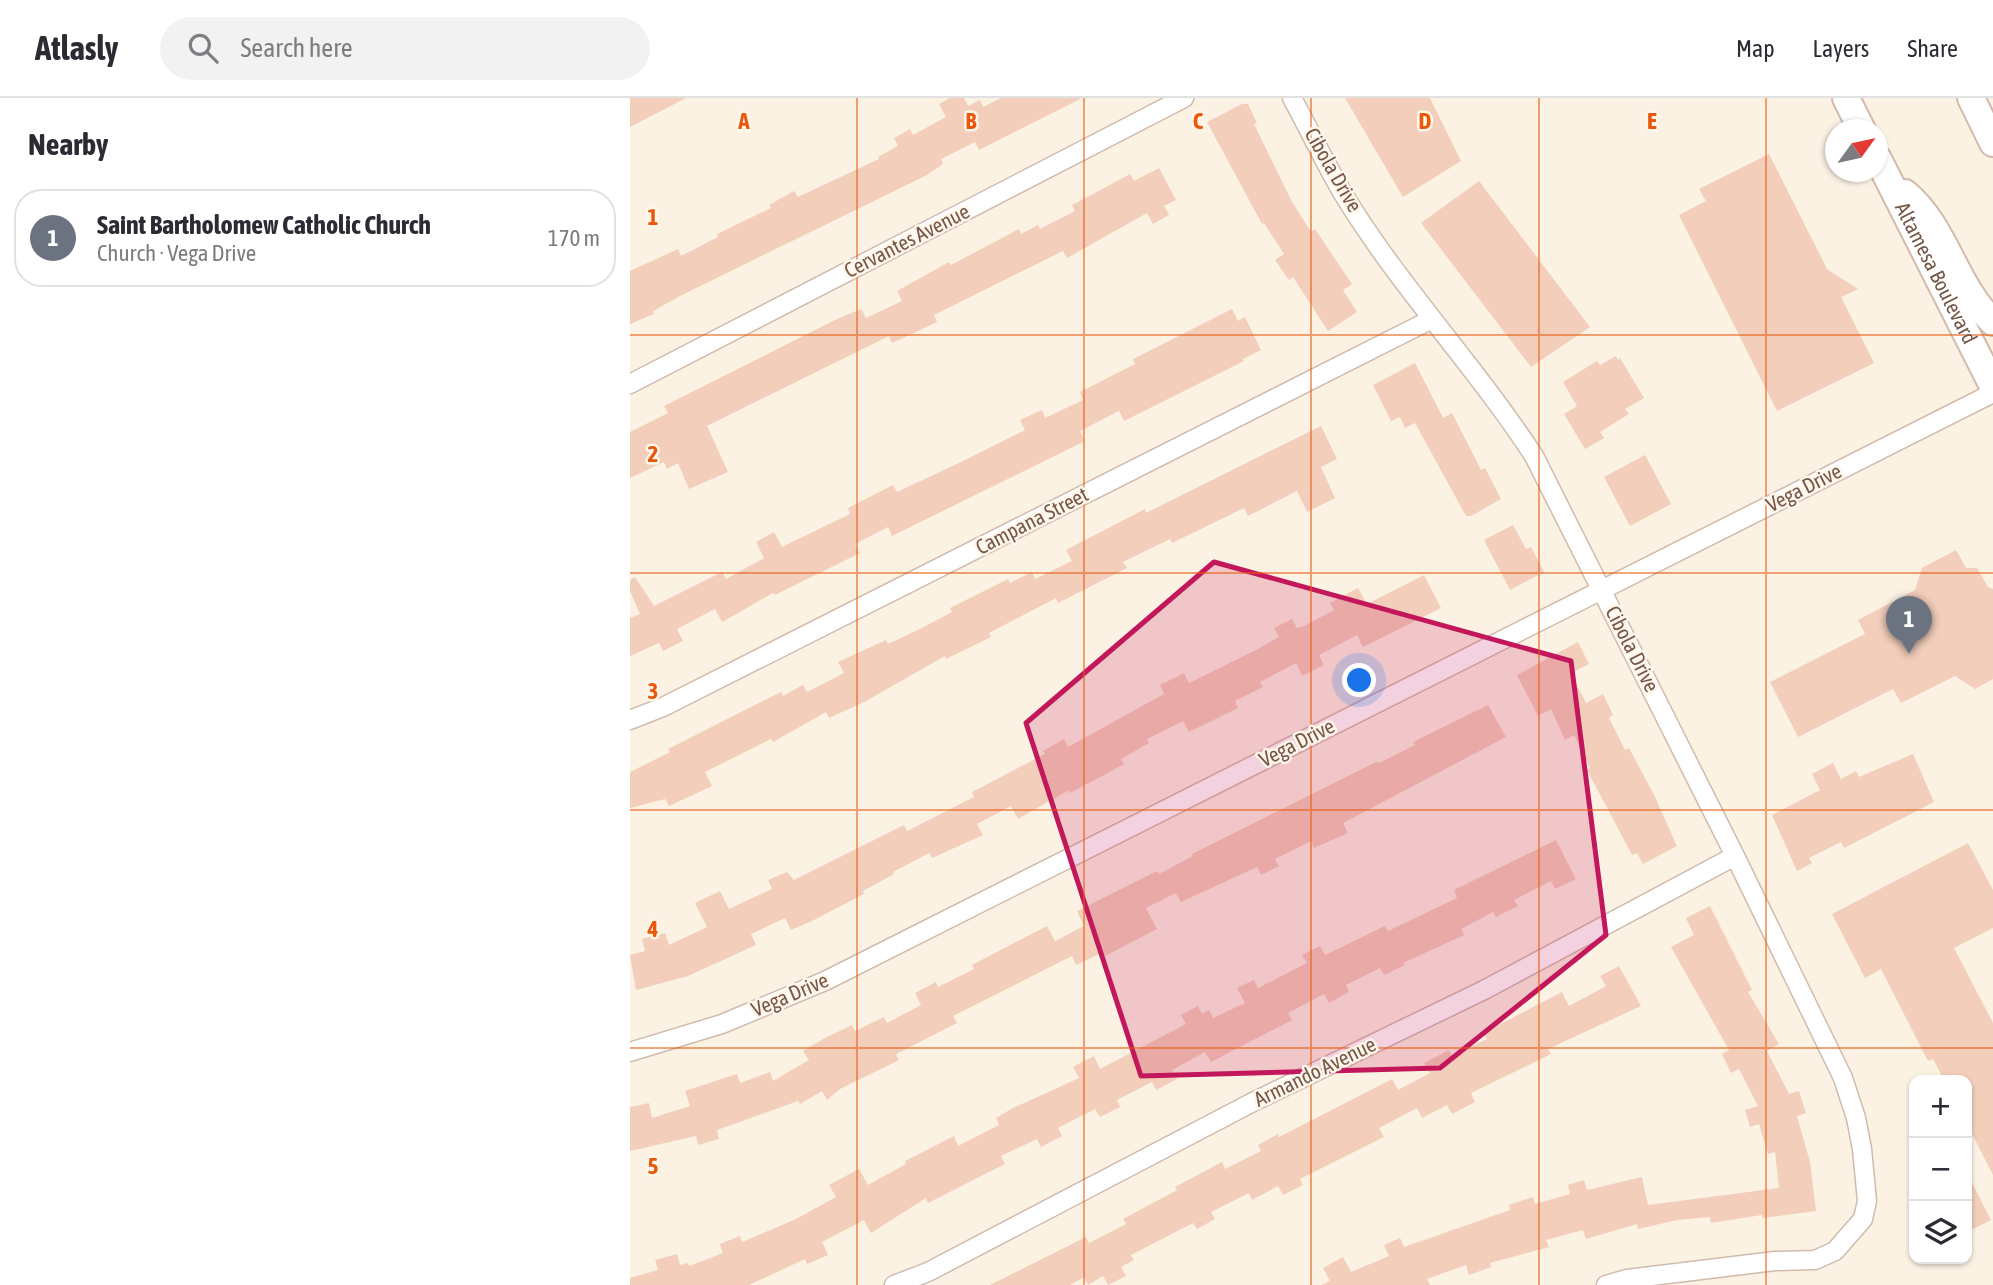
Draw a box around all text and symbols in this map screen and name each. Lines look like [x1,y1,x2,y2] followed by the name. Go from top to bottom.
[160,17,650,80] search box
[35,29,118,67] text: Atlasly
[184,29,222,67] icon: search
[240,33,353,63] text: Search here
[1736,35,1775,62] text: Map
[1813,35,1869,62] text: Layers
[1907,35,1958,62] text: Share
[737,108,750,134] text: A
[966,108,977,134] text: B
[1193,108,1204,134] text: C
[1419,108,1432,134] text: D
[1647,108,1657,134] text: E
[1825,119,1888,182] north arrow
[1300,123,1368,216] street label: Cibola Drive
[28,127,108,161] text: Nearby
[840,198,973,282] street label: Cervantes Avenue
[1891,198,1983,348] street label: Altamesa Boulevard
[648,204,659,230] text: 1
[97,210,431,240] text: Saint Bartholomew Catholic Church
[48,225,58,251] text: 1
[548,225,600,251] text: 170 m
[97,240,256,266] text: Church · Vega Drive
[648,441,658,467] text: 2
[1762,458,1845,516] street label: Vega Drive
[971,482,1092,559] street label: Campana Street
[1886,596,1932,654] pin: 1
[1601,602,1665,695] street label: Cibola Drive
[1342,663,1376,697] your location
[648,678,658,704] text: 3
[1255,713,1338,771] street label: Vega Drive
[647,916,659,942] text: 4
[748,967,832,1021] street label: Vega Drive
[1250,1031,1379,1111] street label: Armando Avenue
[1909,1075,1972,1264] map controls
[1909,1075,1972,1138] button: +
[1909,1138,1972,1201] button: −
[648,1153,659,1179] text: 5
[1909,1201,1972,1264] button: layers

